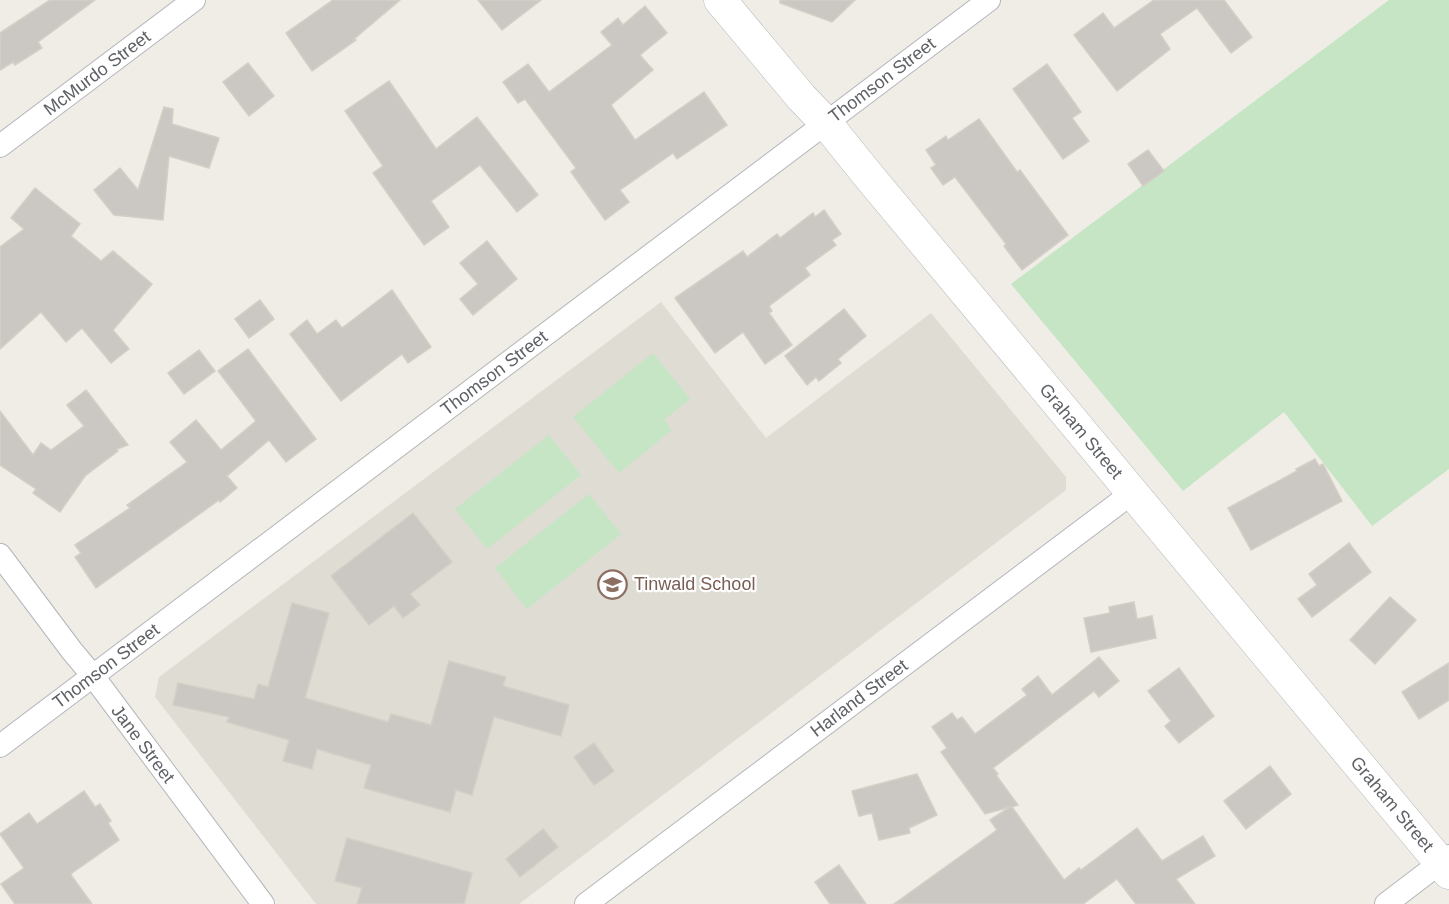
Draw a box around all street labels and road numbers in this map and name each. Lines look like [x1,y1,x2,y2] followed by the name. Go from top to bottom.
[40,26,154,120] street label: McMurdo Street
[825,33,939,127] street label: Thomson Street
[437,326,551,420] street label: Thomson Street
[1035,379,1127,483] street label: Graham Street
[49,619,163,713] street label: Thomson Street
[807,655,911,741] street label: Harland Street
[107,701,179,787] street label: Jane Street
[1346,752,1438,856] street label: Graham Street

